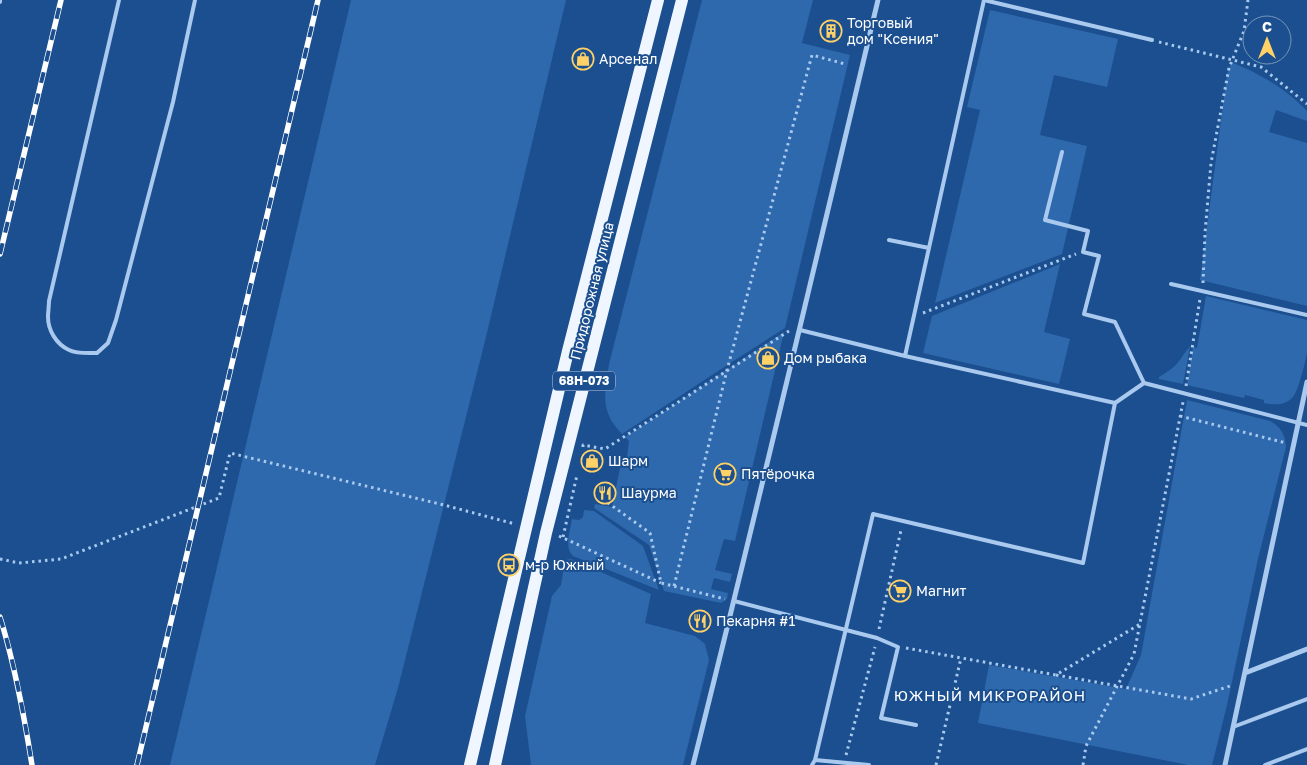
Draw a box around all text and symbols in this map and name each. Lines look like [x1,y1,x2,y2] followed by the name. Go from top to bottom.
[847,14,939,47] place label: Торговый дом "Ксения"
[1242,15,1292,65] north arrow
[1262,18,1272,35] text: С
[819,19,843,43] building icon: Торговый дом "Ксения"
[571,47,595,71] shop icon: Арсенал
[599,50,657,67] place label: Арсенал
[566,220,617,362] street label: Придорожная улица
[756,346,780,370] shop icon: Дом рыбака
[784,349,867,366] place label: Дом рыбака
[553,372,615,391] road number: 68Н-073
[580,449,604,473] shop icon: Шарм
[608,452,648,469] place label: Шарм
[713,462,737,486] supermarket icon: Пятёрочка
[741,465,815,482] place label: Пятёрочка
[593,481,617,505] restaurant icon: Шаурма
[621,484,677,501] place label: Шаурма
[497,553,521,577] bus stop icon: м-р Южный
[525,556,604,573] place label: м-р Южный
[888,579,912,603] supermarket icon: Магнит
[916,582,966,599] place label: Магнит
[688,609,712,633] restaurant icon: Пекарня #1
[716,612,796,629] place label: Пекарня #1
[894,686,1086,704] district label: ЮЖНЫЙ МИКРОРАЙОН

